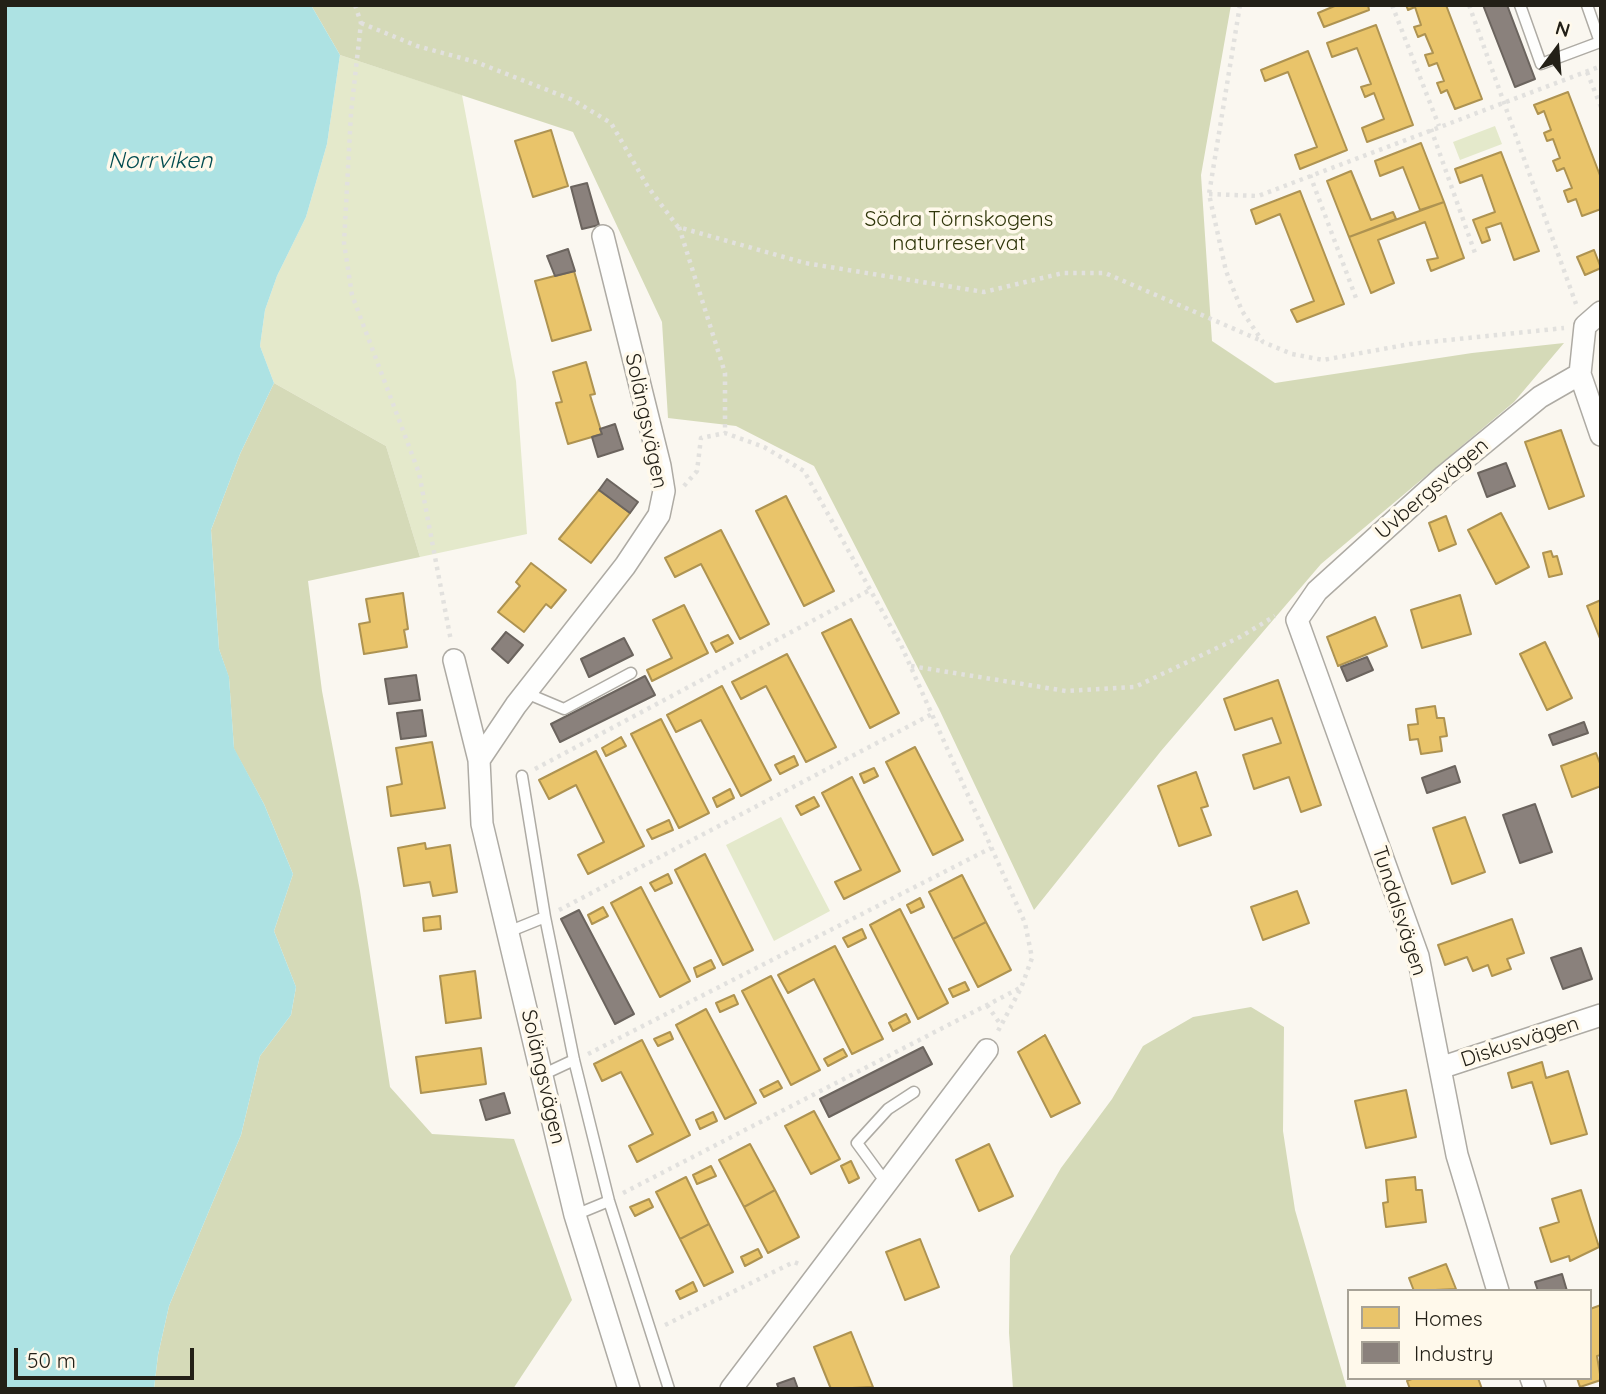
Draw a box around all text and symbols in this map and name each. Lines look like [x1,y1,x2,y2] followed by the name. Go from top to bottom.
[1522,14,1592,84] north arrow
[1553,15,1573,42] text: N
[108,147,212,175] water label: Norrviken
[865,207,1053,257] park label: Södra Törnskogens naturreservat
[619,351,673,491] street label: Solängsvägen
[1370,433,1494,545] street label: Uvbergsvägen
[1366,843,1432,979] street label: Tundalsvägen
[515,1007,571,1147] street label: Solängsvägen
[1458,1011,1582,1073] street label: Diskusvägen
[1347,1289,1592,1380] legend
[1414,1305,1483,1331] text: Homes
[18,1334,198,1378] scale bar
[1414,1340,1493,1366] text: Industry
[27,1347,76,1373] text: 50 m

